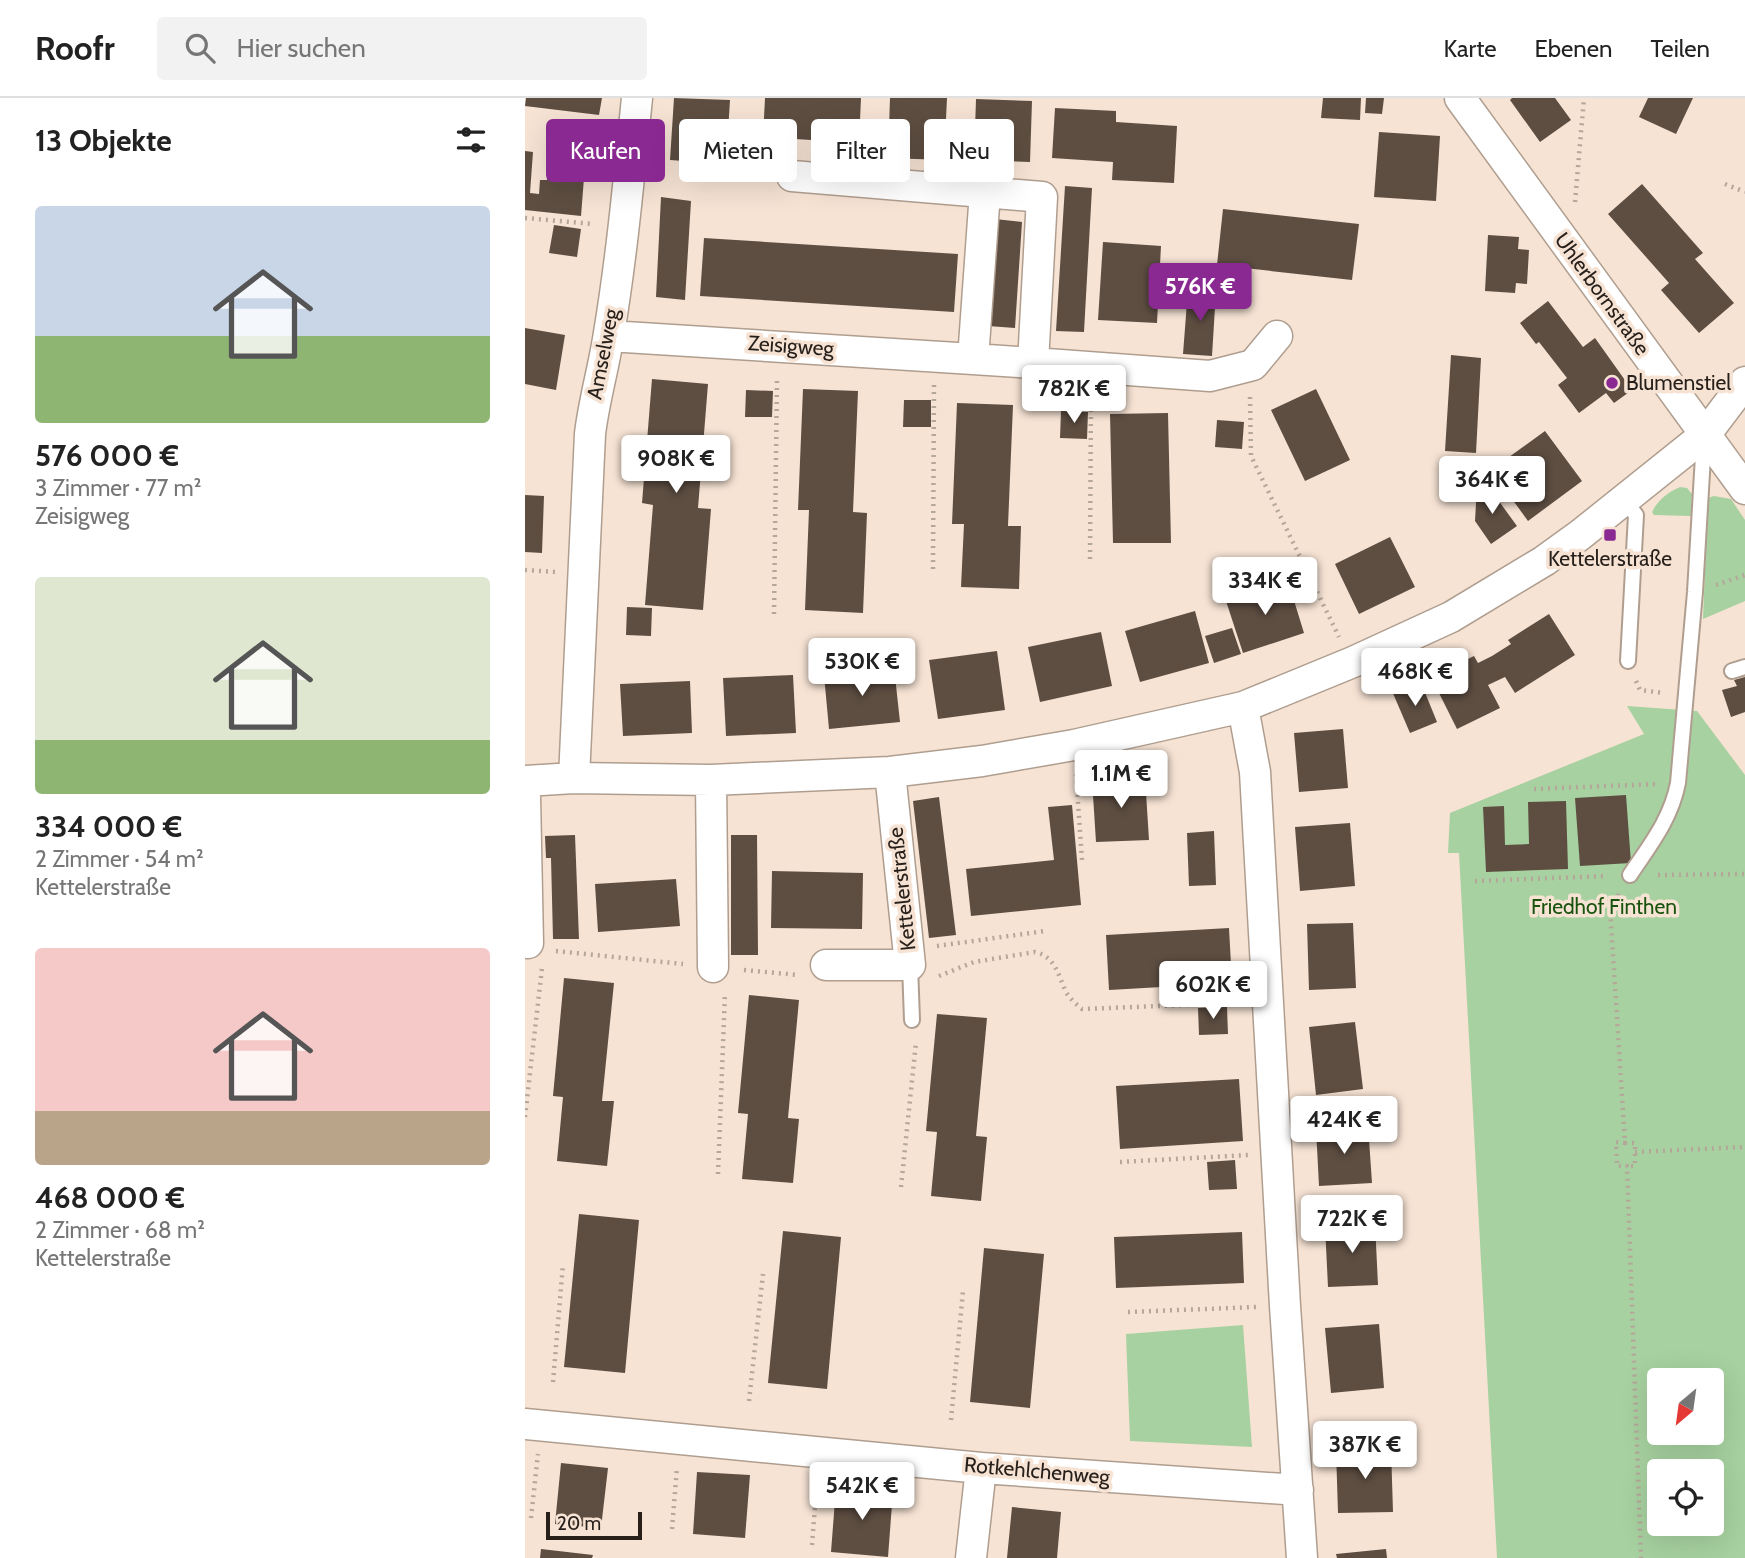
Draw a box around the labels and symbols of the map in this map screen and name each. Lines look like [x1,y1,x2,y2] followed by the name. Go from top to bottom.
[1550,228,1655,360] street label: Uhlerbornstraße
[1143,264,1257,323] pin: 576K €
[581,306,624,401] street label: Amselweg
[747,330,835,361] street label: Zeisigweg
[1017,366,1131,425] pin: 782K €
[1626,370,1731,395] place label: Blumenstiel
[1604,375,1620,391] marker: Blumenstiel
[619,436,733,495] pin: 908K €
[1435,456,1549,516] pin: 364K €
[1602,527,1618,543] marker: Kettelerstraße
[1548,546,1672,571] place label: Kettelerstraße
[1208,558,1322,617] pin: 334K €
[805,638,919,698] pin: 530K €
[1358,648,1472,708] pin: 468K €
[1064,750,1178,810] pin: 1.1M €
[883,826,920,952] street label: Kettelerstraße
[1531,894,1677,919] park label: Friedhof Finthen
[1156,962,1270,1021] pin: 602K €
[1287,1096,1401,1156] pin: 424K €
[1295,1196,1409,1255] pin: 722K €
[1647,1368,1724,1446] north arrow
[1308,1422,1422,1481] pin: 387K €
[963,1452,1112,1489] street label: Rotkehlchenweg
[805,1462,919,1522] pin: 542K €
[546,1509,642,1541] scale bar

